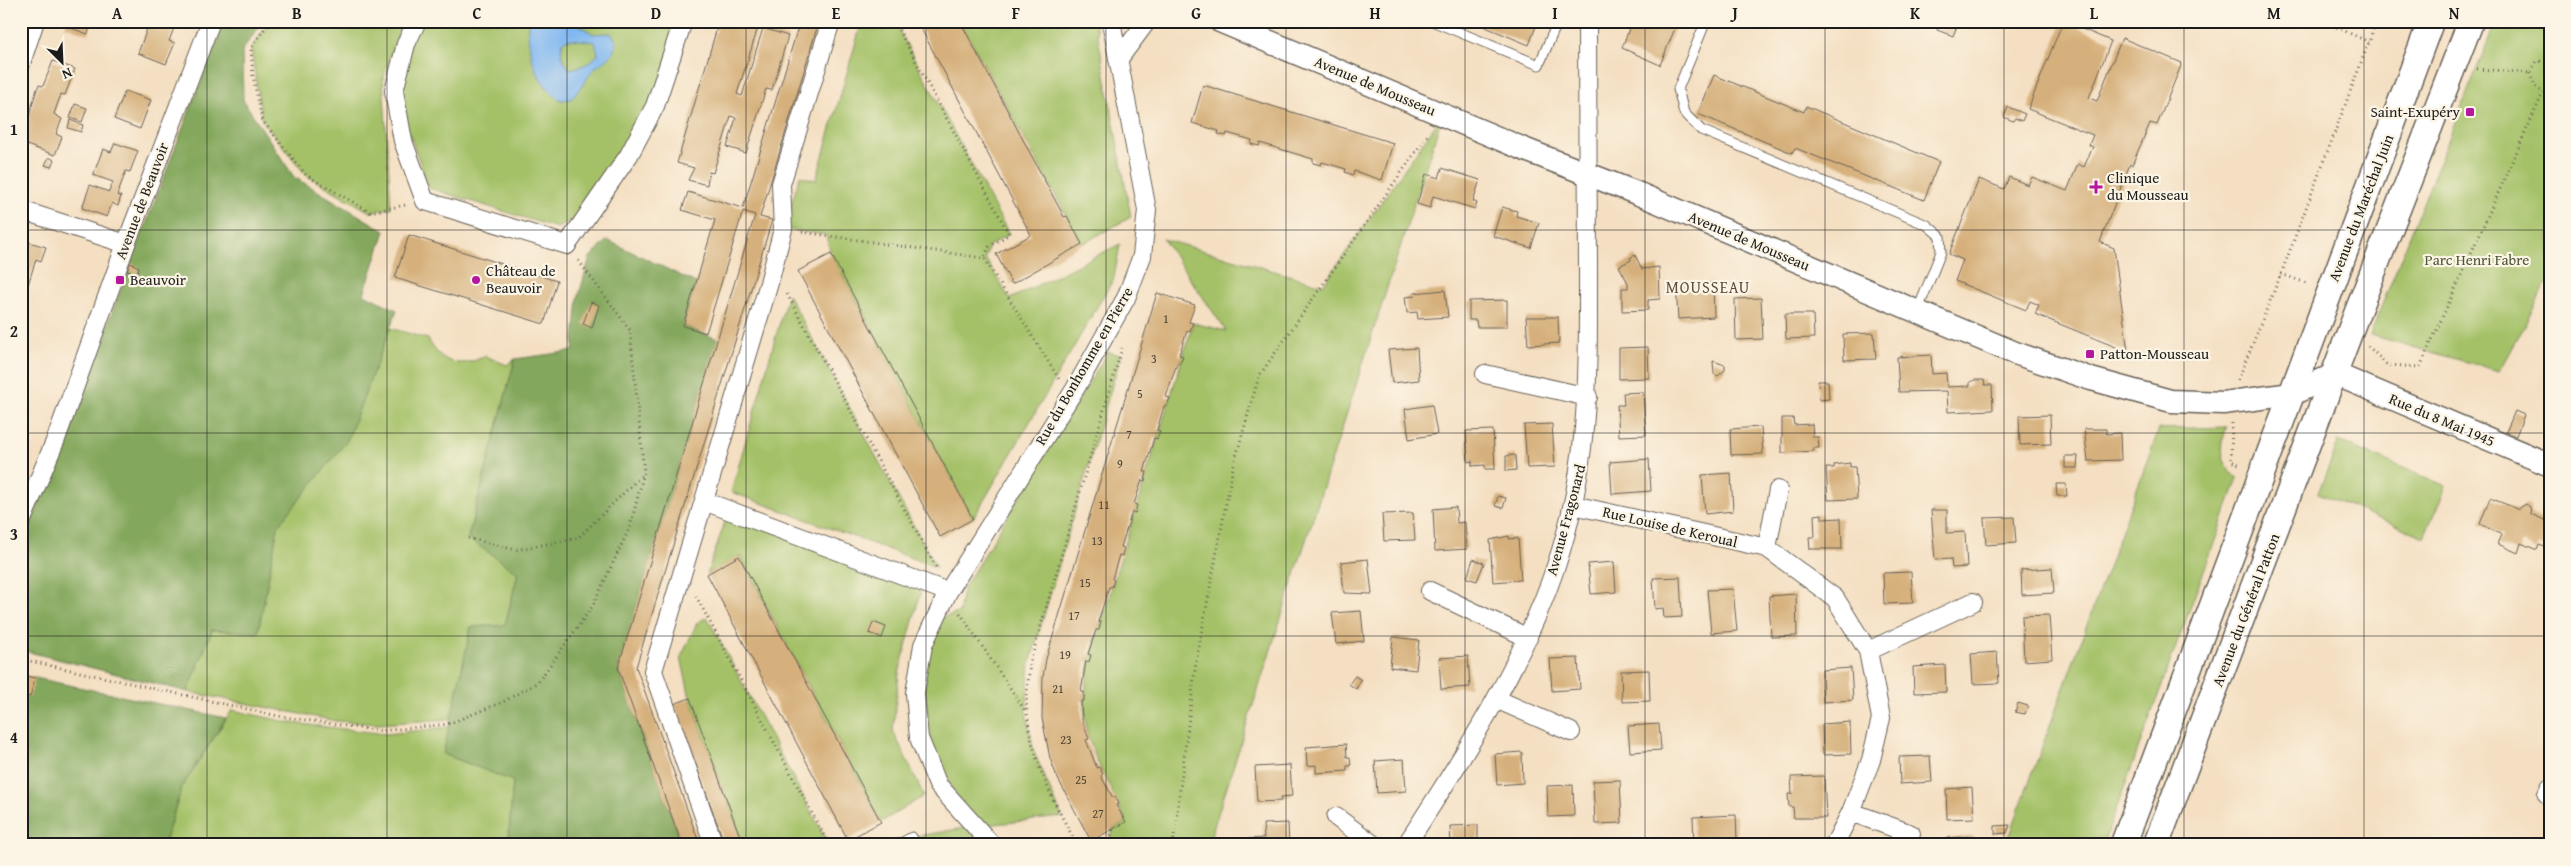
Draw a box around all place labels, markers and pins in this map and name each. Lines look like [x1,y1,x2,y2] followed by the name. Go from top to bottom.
[2370,101,2461,122] place label: Saint-Exupéry
[2464,106,2476,118] marker: Saint-Exupéry
[2107,167,2190,205] place label: Clinique du Mousseau
[2089,180,2103,194] marker: Clinique du Mousseau
[486,260,556,298] place label: Château de Beauvoir
[130,269,186,290] place label: Beauvoir
[114,274,126,286] marker: Beauvoir
[470,274,482,286] marker: Château de Beauvoir
[2100,343,2210,364] place label: Patton-Mousseau
[2084,348,2096,360] marker: Patton-Mousseau

